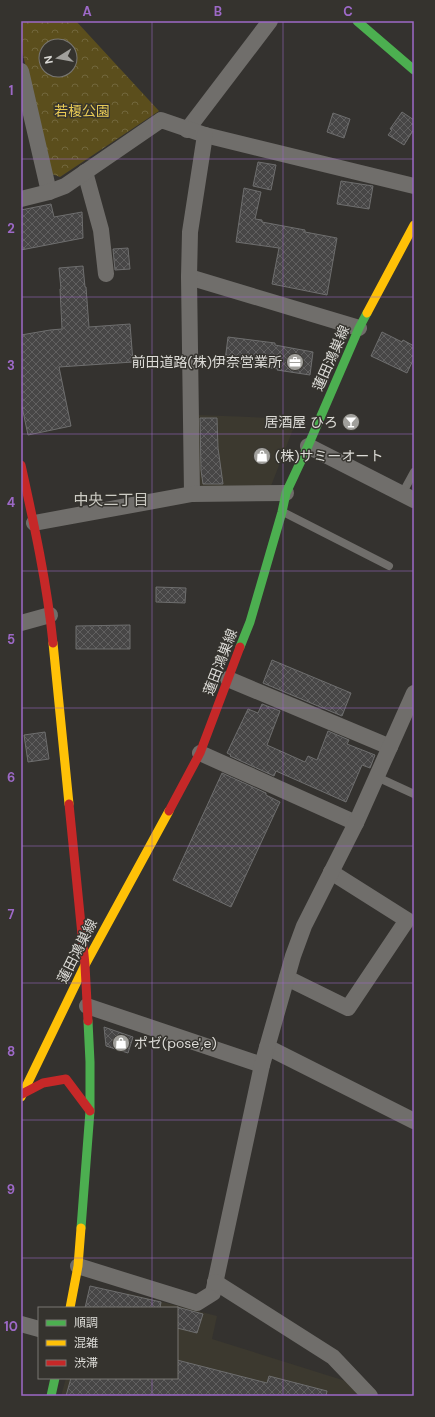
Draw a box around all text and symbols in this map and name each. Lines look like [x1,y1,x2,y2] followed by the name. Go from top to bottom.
[82,3,92,20] text: A
[214,3,222,20] text: B
[343,3,353,20] text: C
[38,38,78,78] north arrow
[41,55,56,65] text: N
[9,82,13,99] text: 1
[54,102,110,120] park label: 若榎公園
[7,220,15,237] text: 2
[309,322,353,394] street label: 蓮田鴻巣線
[285,352,305,372] office icon: 前田道路(株)伊奈営業所
[132,353,282,371] place label: 前田道路(株)伊奈営業所
[7,357,15,374] text: 3
[341,412,361,432] bar icon: 居酒屋 ひろ
[264,413,338,431] place label: 居酒屋 ひろ
[252,446,272,466] shop icon: (株)サミーオート
[275,447,383,465] place label: (株)サミーオート
[73,490,149,510] district label: 中央二丁目
[7,494,15,511] text: 4
[199,626,241,698] street label: 蓮田鴻巣線
[7,631,15,648] text: 5
[7,769,15,786] text: 6
[8,906,15,923] text: 7
[53,916,101,986] street label: 蓮田鴻巣線
[111,1033,131,1053] shop icon: ポゼ(pose',e)
[134,1034,217,1052] place label: ポゼ(pose',e)
[7,1043,15,1060] text: 8
[7,1181,15,1198] text: 9
[38,1307,178,1379] legend
[74,1315,98,1331] text: 順調
[4,1318,18,1335] text: 10
[74,1335,98,1351] text: 混雑
[74,1355,98,1371] text: 渋滞

